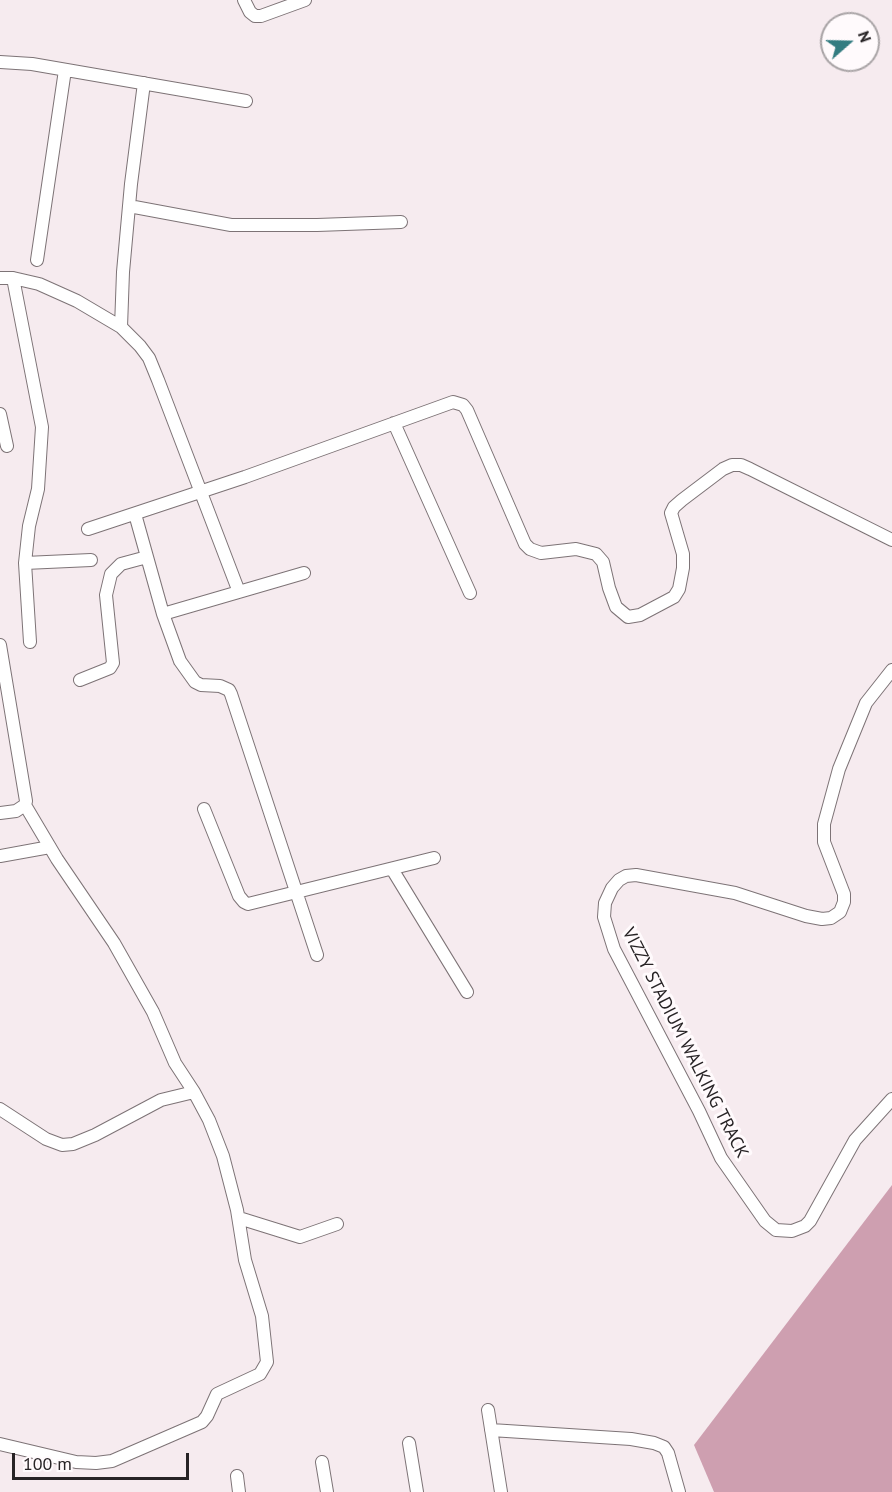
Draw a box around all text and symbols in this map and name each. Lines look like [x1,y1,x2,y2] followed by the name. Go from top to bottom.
[820,12,880,72] north arrow
[854,28,876,45] text: N
[617,924,753,1162] street label: VIZZY STADIUM WALKING TRACK
[15,1441,192,1479] scale bar
[23,1452,72,1475] text: 100 m

